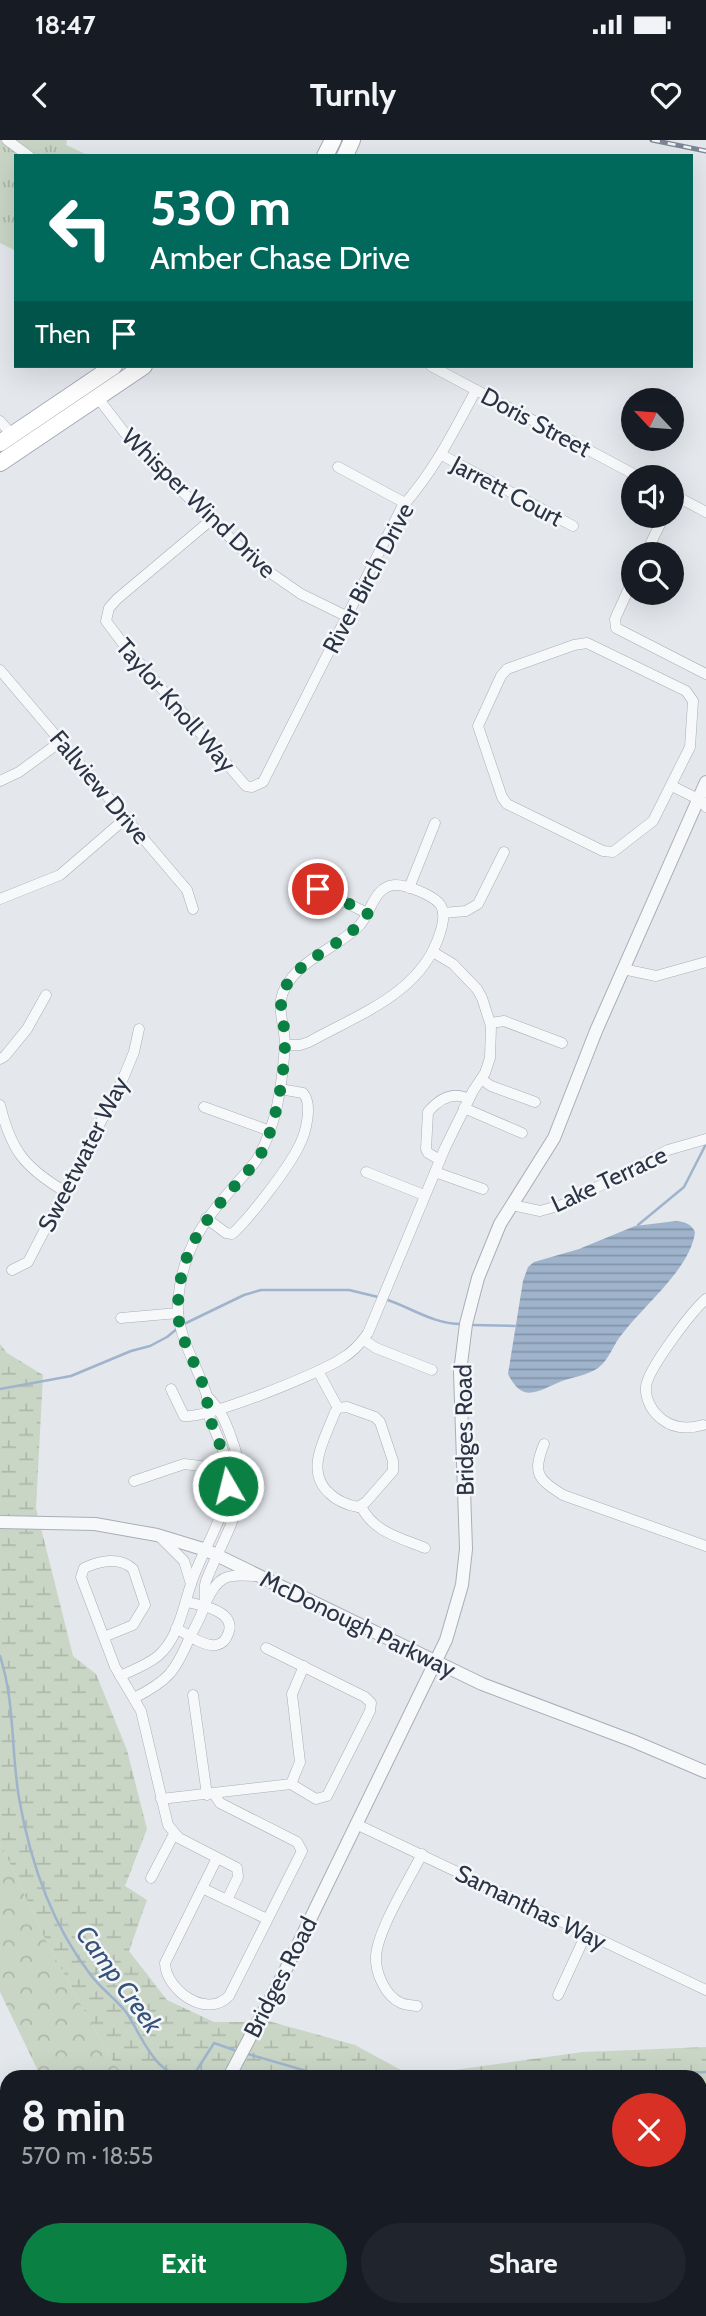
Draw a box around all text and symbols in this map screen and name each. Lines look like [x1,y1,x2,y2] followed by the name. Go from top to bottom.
[35,9,95,41] text: 18:47
[310,75,396,114] text: Turnly
[21,76,59,114] icon: back
[647,76,685,114] icon: heart
[150,178,291,237] text: 530 m
[35,182,126,273] icon: left
[150,238,410,277] text: Amber Chase Drive
[105,315,143,353] icon: arrive
[35,318,91,350] text: Then
[476,381,596,463] street label: Doris Street
[621,388,684,452] north arrow
[621,388,684,605] map controls
[116,422,282,584] street label: Whisper Wind Drive
[445,449,568,532] street label: Jarrett Court
[621,465,684,528] button: sound
[316,498,420,658] street label: River Birch Drive
[621,542,684,605] button: search
[110,632,242,778] street label: Taylor Knoll Way
[44,724,156,850] street label: Fallview Drive
[288,859,348,919] pin
[299,870,337,908] icon: arrive
[31,1071,135,1237] street label: Sweetwater Way
[547,1140,671,1218] street label: Lake Terrace
[448,1364,480,1496] street label: Bridges Road
[191,1449,265,1523] position arrow
[256,1564,460,1684] street label: McDonough Parkway
[451,1858,611,1956] street label: Samanthas Way
[237,1912,323,2042] street label: Bridges Road
[69,1919,169,2040] water label: Camp Creek
[21,2090,126,2142] text: 8 min
[612,2093,686,2167] button: close
[21,2142,153,2170] text: 570 m · 18:55
[21,2223,347,2303] button: Exit
[361,2223,686,2303] button: Share

